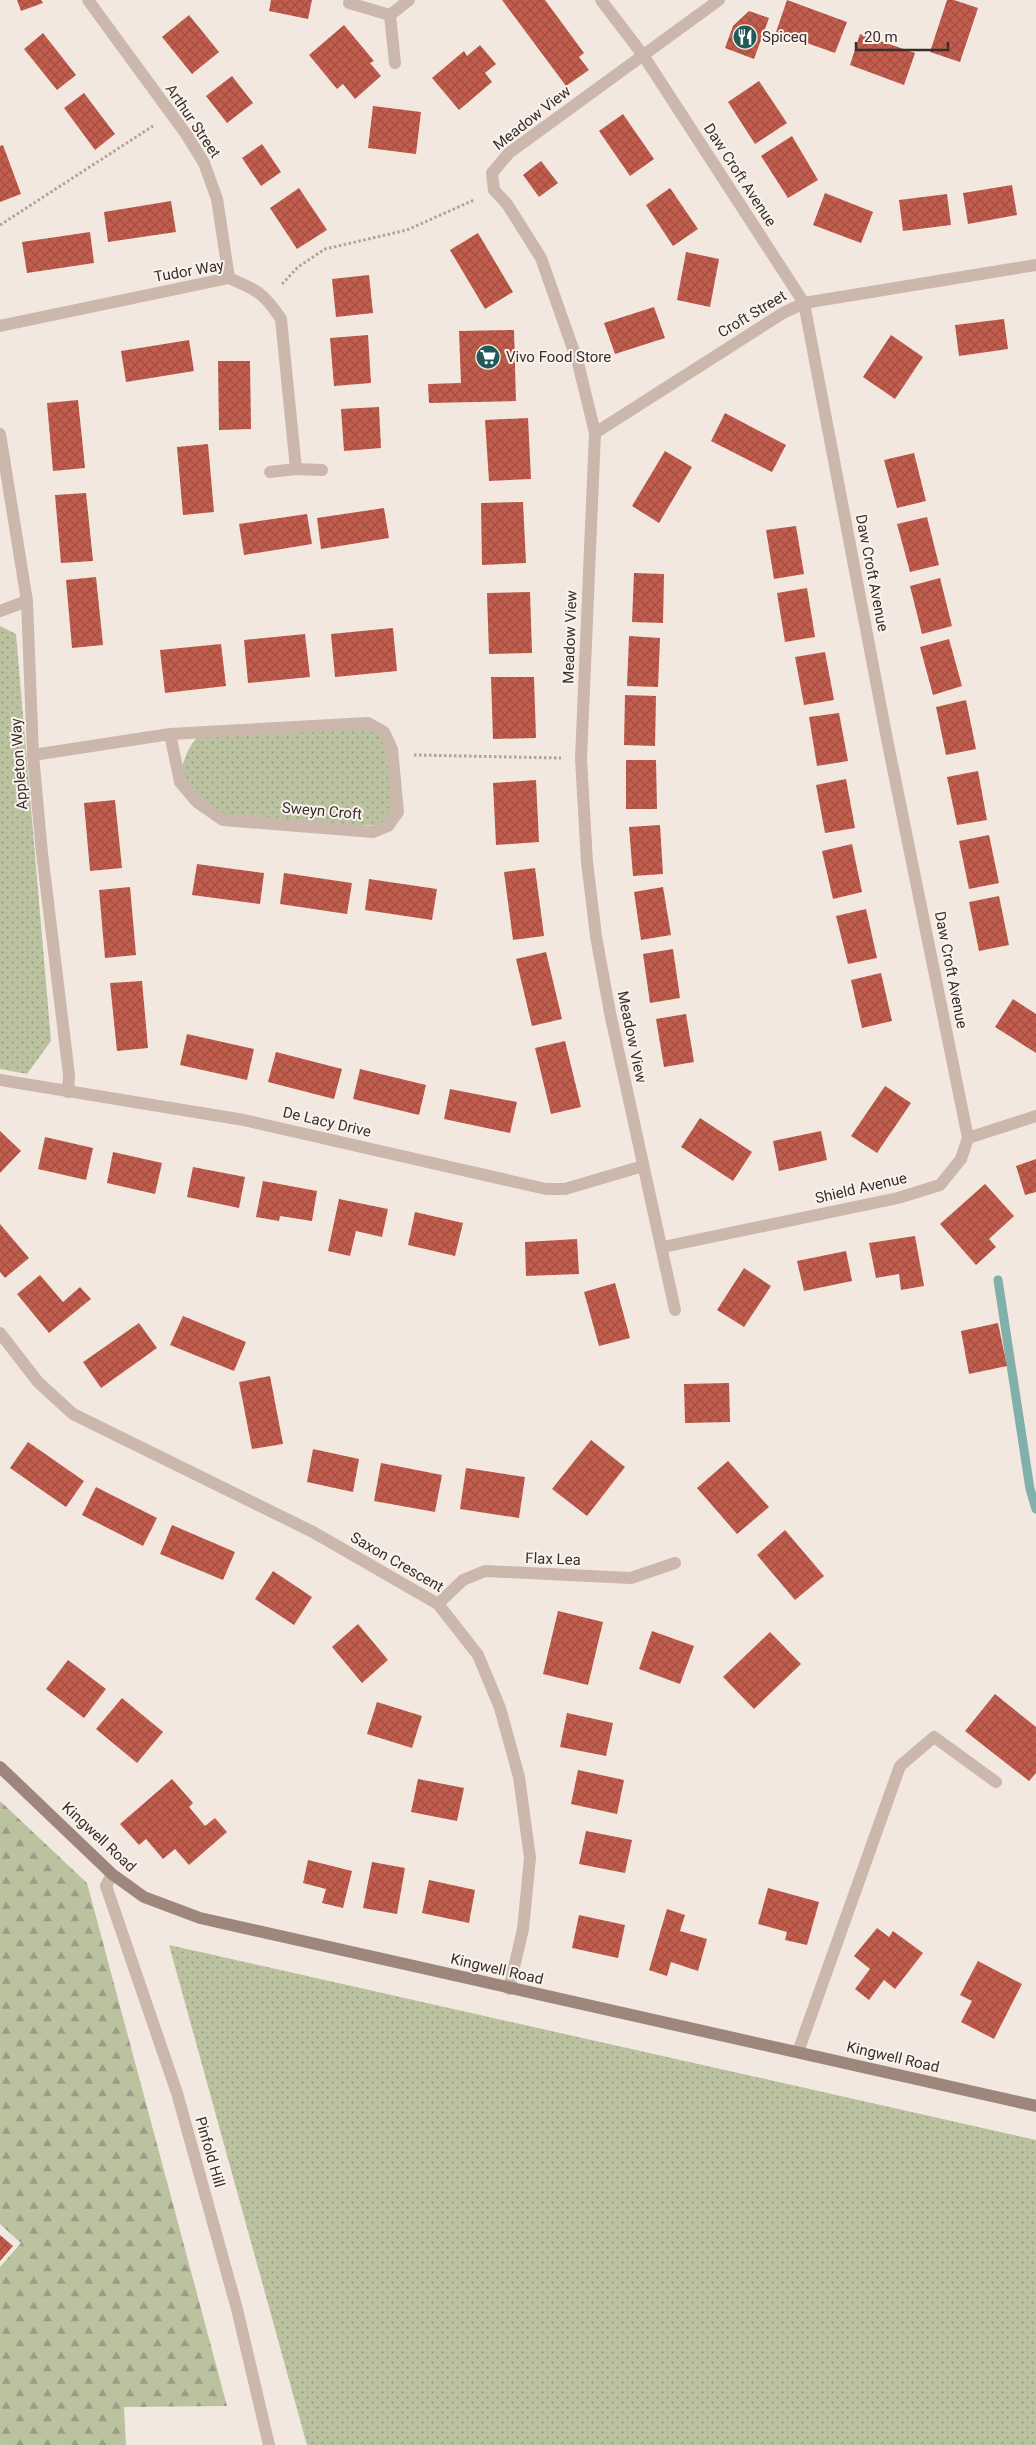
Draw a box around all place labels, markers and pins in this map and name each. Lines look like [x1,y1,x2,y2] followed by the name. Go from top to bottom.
[732,24,758,50] restaurant icon: Spiceq
[762,28,807,46] place label: Spiceq
[475,344,501,370] supermarket icon: Vivo Food Store
[506,348,611,366] place label: Vivo Food Store

